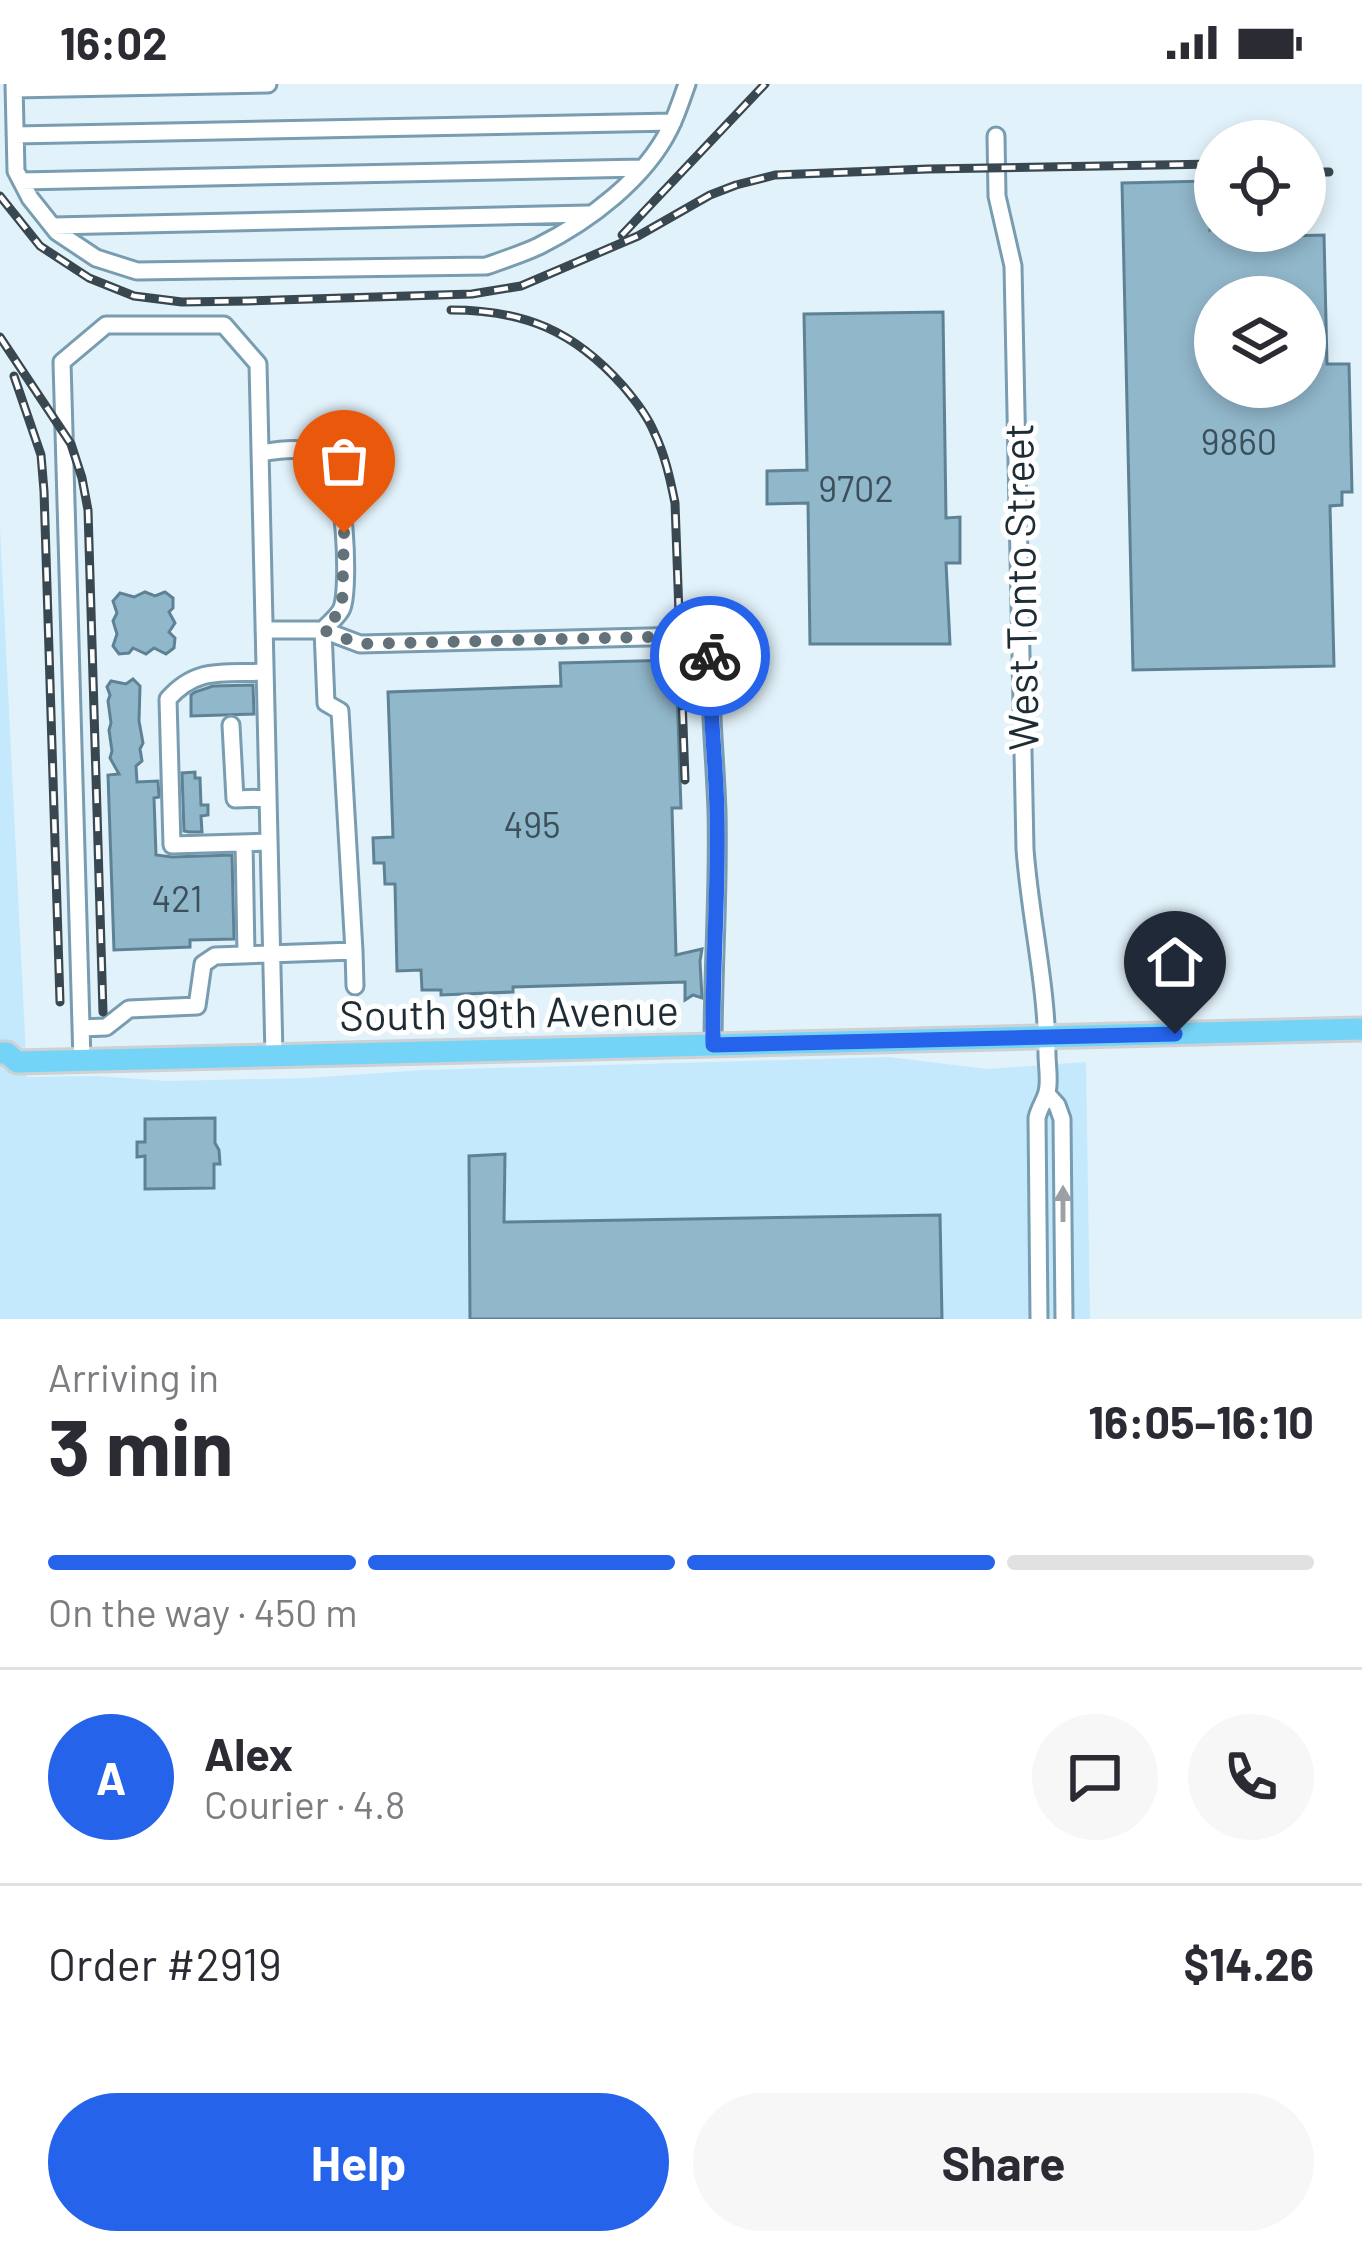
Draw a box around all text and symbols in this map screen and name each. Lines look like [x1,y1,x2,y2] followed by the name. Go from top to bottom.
[60,15,167,69] text: 16:02
[1194,120,1326,408] map controls
[1194,120,1326,252] button: locate
[1194,276,1326,408] button: layers
[293,410,395,533] pin
[1201,419,1277,462] house number: 9860
[991,423,1047,751] street label: West Tonto Street
[311,428,377,494] icon: bag
[818,466,894,509] house number: 9702
[650,596,770,716] courier
[677,623,743,689] icon: bike
[503,802,561,845] house number: 495
[151,876,203,919] house number: 421
[1124,911,1226,1034] pin
[1142,929,1208,995] icon: home
[339,983,679,1039] street label: South 99th Avenue
[1053,1184,1073,1222] one-way arrow
[48,1353,219,1400] text: Arriving in
[1088,1394,1314,1448] text: 16:05–16:10
[48,1398,233,1492] text: 3 min
[48,1588,357,1635] text: On the way · 450 m
[1032,1714,1158,1840] button: chat
[1188,1714,1314,1840] button: phone
[204,1726,293,1780] text: Alex
[96,1750,126,1804] text: A
[204,1780,405,1827] text: Courier · 4.8
[48,1936,282,1990] text: Order #2919
[1184,1936,1314,1990] text: $14.26
[48,2093,669,2231] button: Help
[693,2093,1314,2231] button: Share

